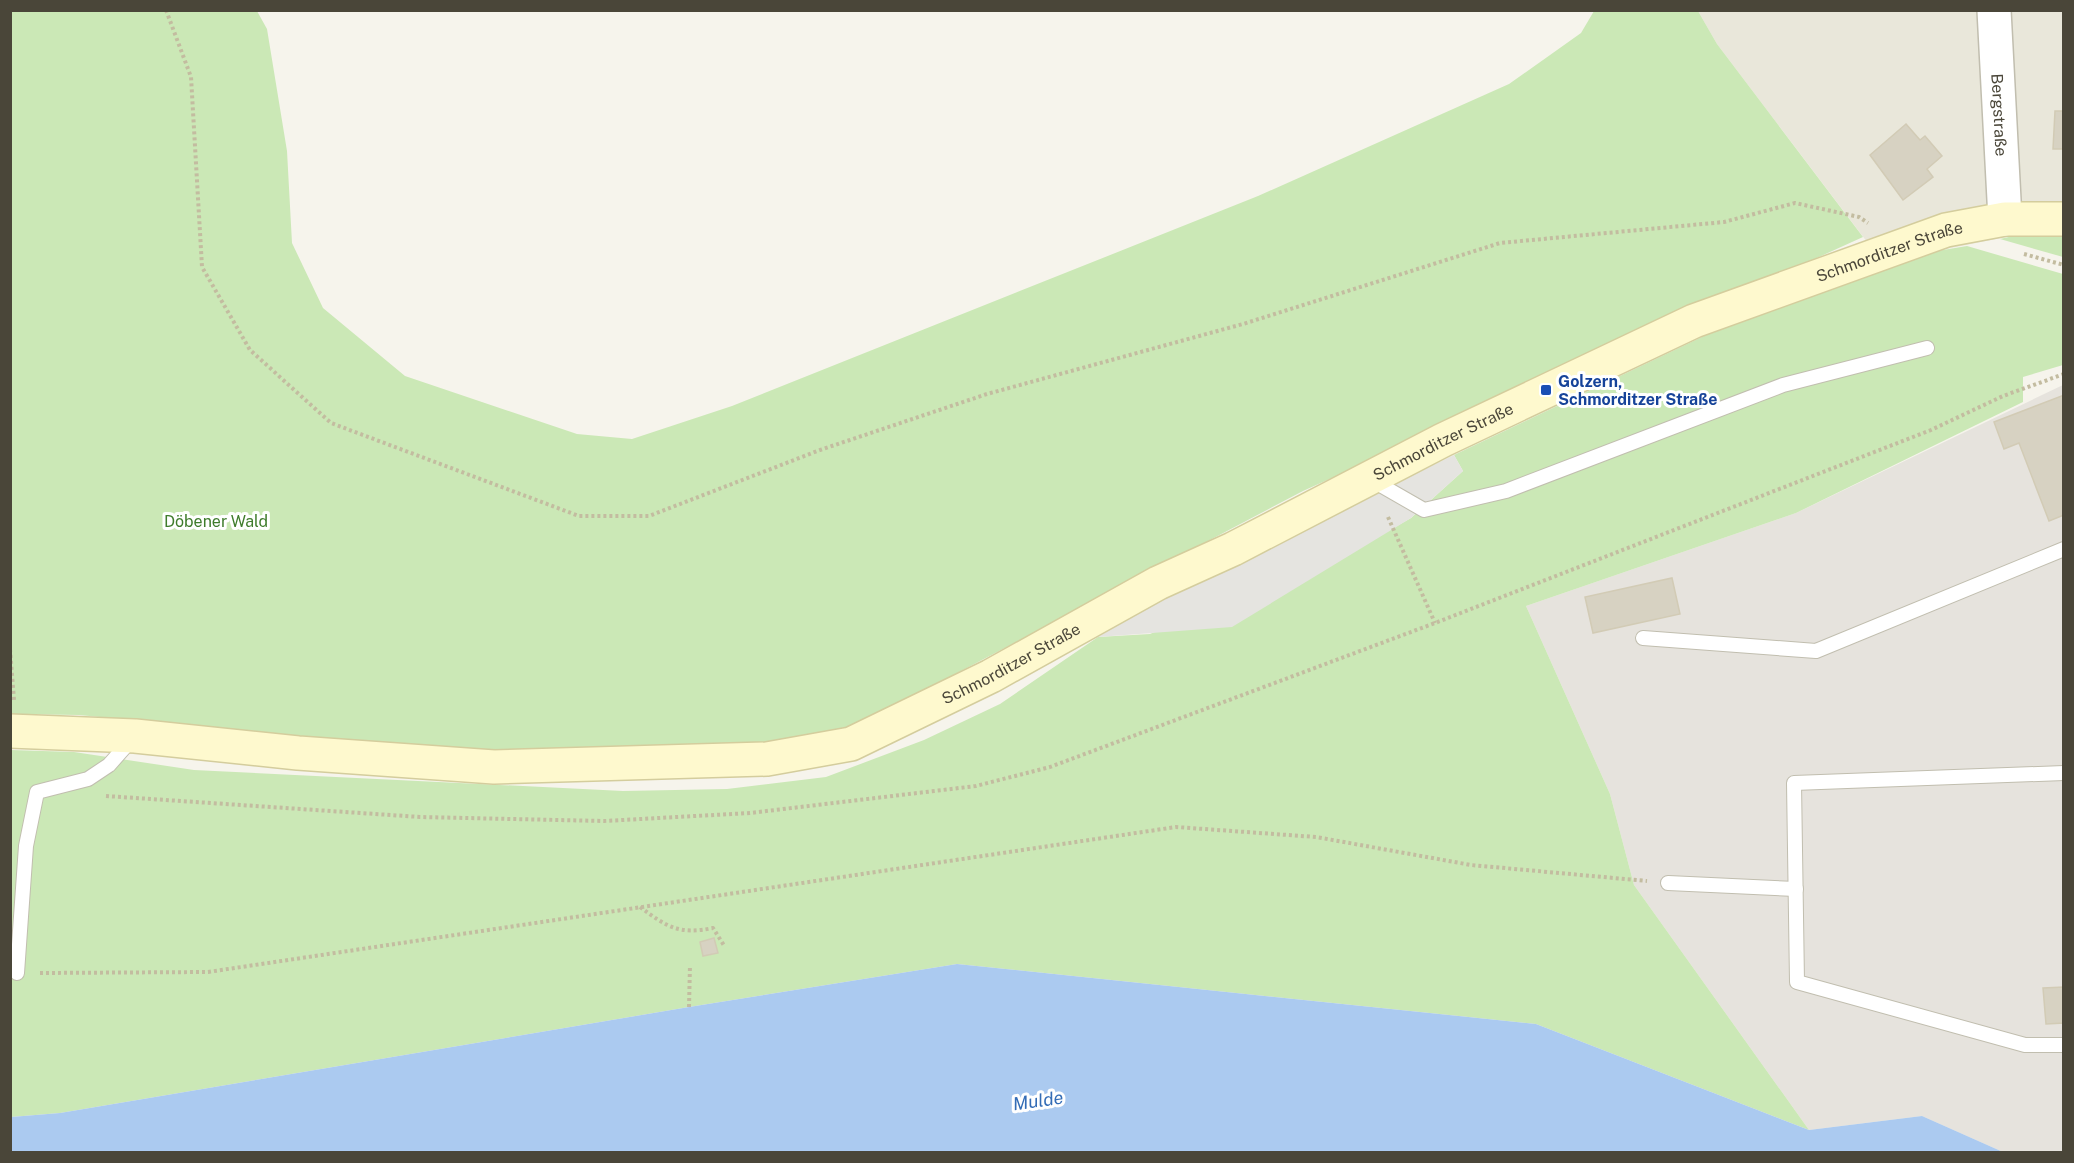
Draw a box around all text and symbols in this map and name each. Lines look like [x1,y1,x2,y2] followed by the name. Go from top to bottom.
[1987,73,2011,157] street label: Bergstraße
[1814,218,1964,286] street label: Schmorditzer Straße
[1558,372,1717,409] place label: Golzern, Schmorditzer Straße
[1539,383,1553,397] marker: Golzern, Schmorditzer Straße
[1370,399,1516,485] street label: Schmorditzer Straße
[164,512,268,531] park label: Döbener Wald
[939,619,1084,708] street label: Schmorditzer Straße
[1011,1087,1065,1114] water label: Mulde

